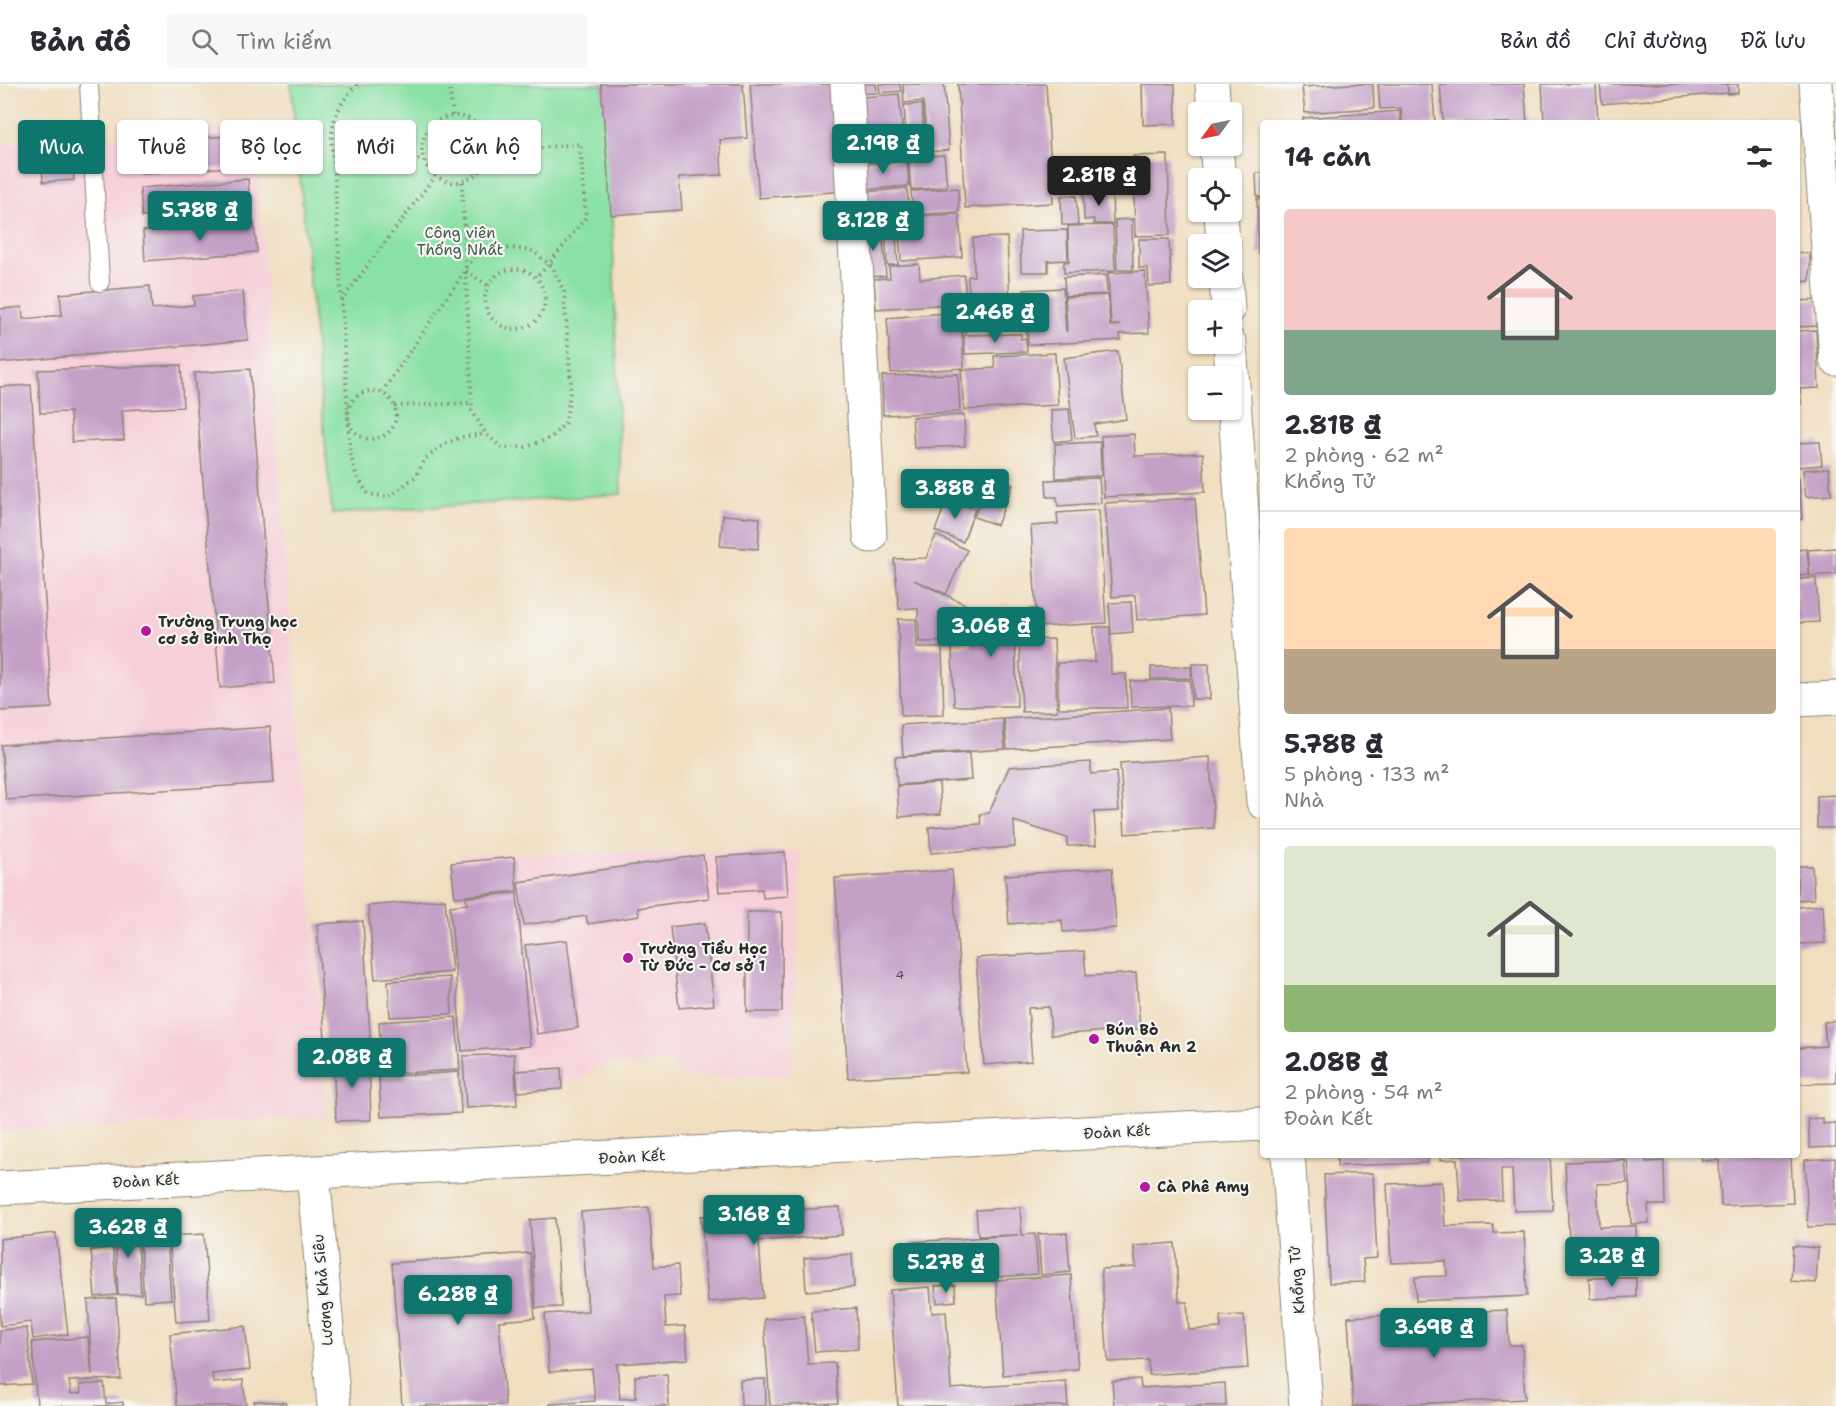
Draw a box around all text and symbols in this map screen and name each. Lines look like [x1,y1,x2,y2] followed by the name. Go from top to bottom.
[167,14,587,68] search box
[30,22,131,60] text: Bản đồ
[188,25,221,58] icon: search
[236,27,332,56] text: Tìm kiếm
[1500,27,1571,55] text: Bản đồ
[1604,27,1707,55] text: Chỉ đường
[1740,27,1806,55] text: Đã lưu
[1188,102,1242,156] north arrow
[1188,102,1242,420] map controls
[18,120,105,174] chip: Mua
[117,120,208,174] chip: Thuê
[220,120,323,174] chip: Bộ lọc
[335,120,416,174] chip: Mới
[428,120,541,174] chip: Căn hộ
[828,124,938,175] pin: 2.19B ₫
[846,130,920,156] text: 2.19B ₫
[1284,139,1371,174] text: 14 căn
[1743,140,1776,173] icon: filters
[1044,156,1154,207] pin: 2.81B ₫
[1061,162,1137,188] text: 2.81B ₫
[1188,168,1242,222] button: locate
[145,191,255,242] pin: 5.78B ₫
[162,197,238,223] text: 5.78B ₫
[818,201,928,252] pin: 8.12B ₫
[837,207,909,233] text: 8.12B ₫
[417,223,503,260] park label: Công viên Thống Nhất
[1188,234,1242,288] button: layers
[1476,248,1584,356] icon: home
[940,293,1050,344] pin: 2.46B ₫
[955,299,1035,325] text: 2.46B ₫
[1188,300,1242,354] button: +
[1188,366,1242,420] button: −
[1284,407,1382,442] text: 2.81B ₫
[1284,442,1444,468] text: 2 phòng · 62 m²
[1284,468,1375,494] text: Khổng Tử
[900,469,1010,520] pin: 3.88B ₫
[915,475,995,501] text: 3.88B ₫
[1476,567,1584,675] icon: home
[936,607,1046,658] pin: 3.06B ₫
[158,612,297,649] place label: Trường Trung học cơ sở Bình Thọ
[951,613,1031,639] text: 3.06B ₫
[139,624,153,638] marker: Trường Trung học cơ sở Bình Thọ
[1284,726,1383,761] text: 5.78B ₫
[1284,761,1449,787] text: 5 phòng · 133 m²
[1284,787,1324,813] text: Nhà
[1476,885,1584,993] icon: home
[640,939,767,976] place label: Trường Tiểu Học Từ Đức - Cơ sở 1
[621,951,635,965] marker: Trường Tiểu Học Từ Đức - Cơ sở 1
[896,967,904,983] house number: 4
[1106,1020,1197,1057] place label: Bún Bò Thuận An 2
[1087,1032,1101,1046] marker: Bún Bò Thuận An 2
[297,1038,407,1089] pin: 2.08B ₫
[312,1044,392,1070] text: 2.08B ₫
[1284,1044,1388,1079] text: 2.08B ₫
[1284,1079,1443,1105] text: 2 phòng · 54 m²
[1284,1105,1373,1131] text: Đoàn Kết
[1083,1120,1151,1144] street label: Đoàn Kết
[598,1145,666,1169] street label: Đoàn Kết
[112,1169,180,1193] street label: Đoàn Kết
[1157,1177,1249,1197] place label: Cà Phê Amy
[1138,1180,1152,1194] marker: Cà Phê Amy
[699,1195,809,1246] pin: 3.16B ₫
[717,1201,791,1227] text: 3.16B ₫
[73,1208,183,1259] pin: 3.62B ₫
[89,1214,168,1240] text: 3.62B ₫
[308,1233,338,1347] street label: Lương Khả Siêu
[1563,1237,1661,1288] pin: 3.2B ₫
[891,1243,1001,1294] pin: 5.27B ₫
[1579,1243,1645,1269] text: 3.2B ₫
[1285,1245,1309,1315] street label: Khổng Tử
[907,1249,985,1275] text: 5.27B ₫
[403,1275,513,1326] pin: 6.28B ₫
[418,1281,498,1307] text: 6.28B ₫
[1379,1308,1489,1359] pin: 3.69B ₫
[1394,1314,1474,1340] text: 3.69B ₫

